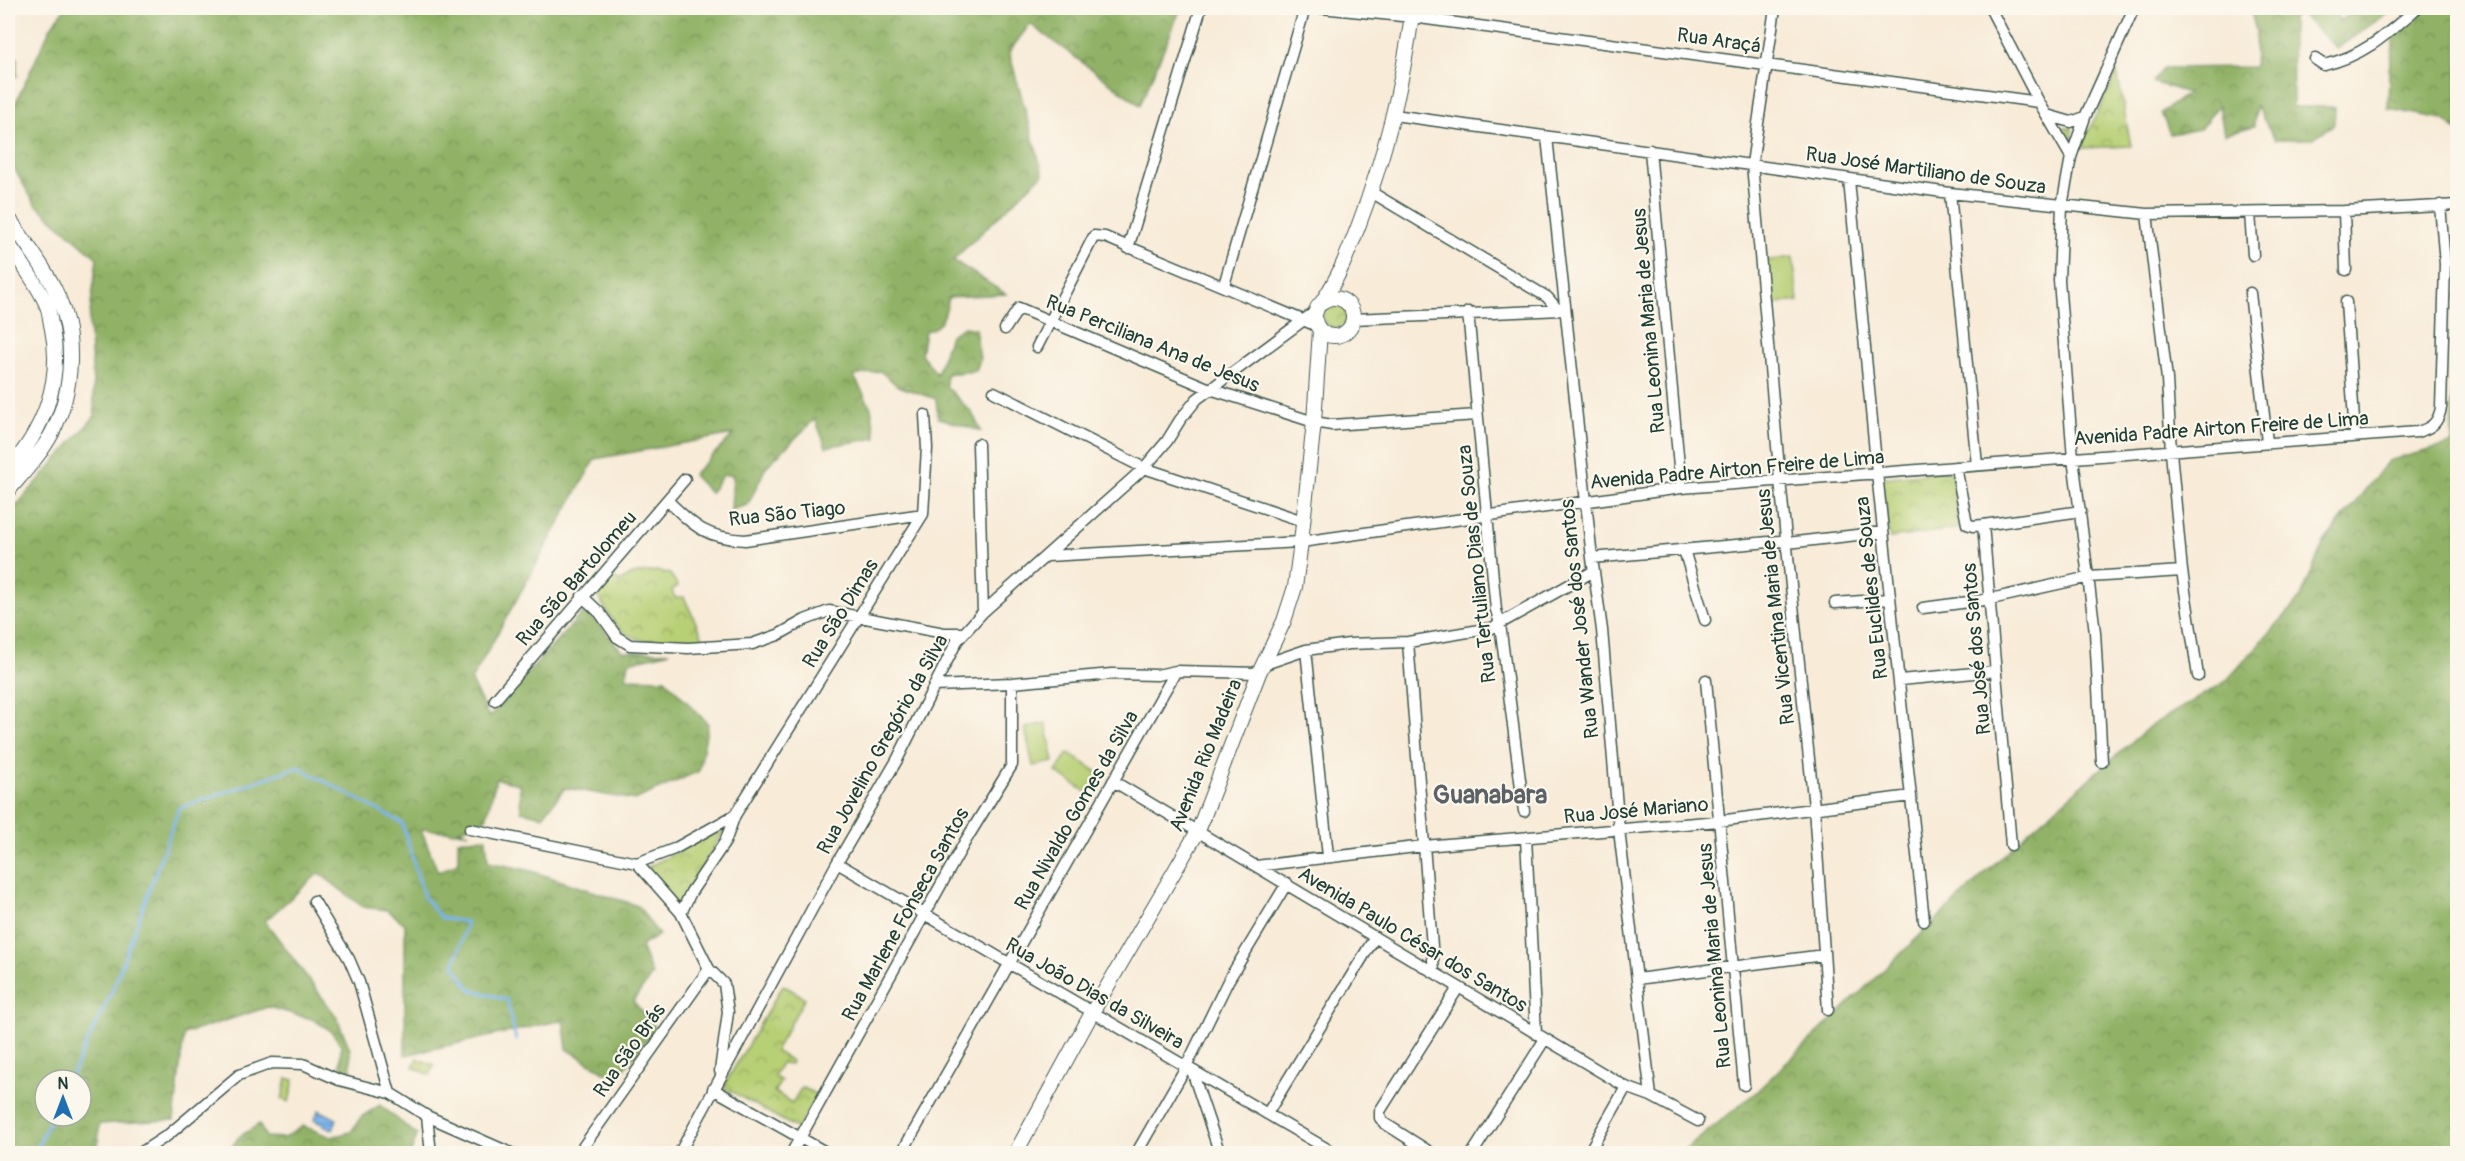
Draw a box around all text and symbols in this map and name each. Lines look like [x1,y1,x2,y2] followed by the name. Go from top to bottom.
[1675,22,1762,59] street label: Rua Araçá
[1804,141,2048,200] street label: Rua José Martiliano de Souza
[1626,207,1671,435] street label: Rua Leonina Maria de Jesus
[1042,289,1263,398] street label: Rua Perciliana Ana de Jesus
[2073,406,2369,451] street label: Avenida Padre Airton Freire de Lima
[1452,444,1501,684] street label: Rua Tertuliano Dias de Souza
[1589,444,1885,495] street label: Avenida Padre Airton Freire de Lima
[1751,488,1800,726] street label: Rua Vicentina Maria de Jesus
[728,495,847,532] street label: Rua São Tiago
[1849,495,1894,681] street label: Rua Euclides de Souza
[1554,498,1605,740] street label: Rua Wander José dos Santos
[511,505,642,651] street label: Rua São Bartolomeu
[797,554,884,672] street label: Rua São Dimas
[1957,562,1996,736] street label: Rua José dos Santos
[811,630,953,859] street label: Rua Jovelino Gregório da Silva
[1163,675,1247,835] street label: Avenida Rio Madeira
[1009,706,1144,915] street label: Rua Nivaldo Gomes da Silva
[1433,779,1547,811] district label: Guanabara
[1563,792,1710,829] street label: Rua José Mariano
[836,803,975,1025] street label: Rua Marlene Fonseca Santos
[1692,842,1737,1070] street label: Rua Leonina Maria de Jesus
[1294,861,1532,1018] street label: Avenida Paulo César dos Santos
[1001,932,1188,1055] street label: Rua João Dias da Silveira
[588,998,671,1102] street label: Rua São Brás
[33,1068,93,1128] north arrow
[58,1074,69,1094] text: N

